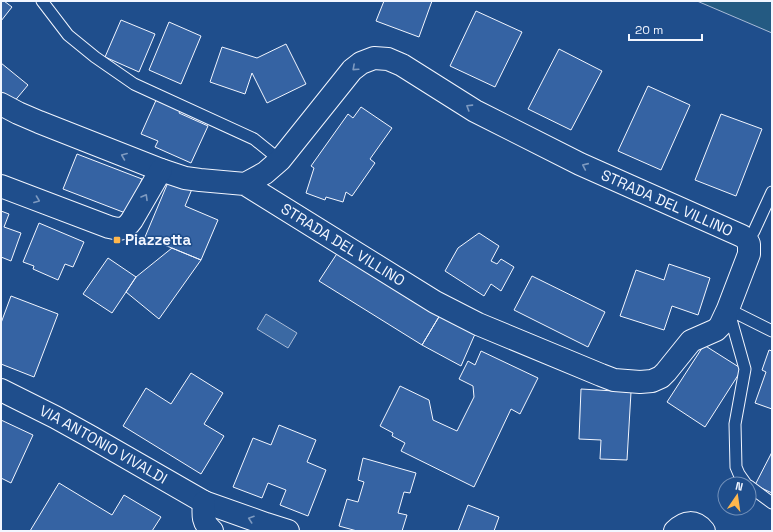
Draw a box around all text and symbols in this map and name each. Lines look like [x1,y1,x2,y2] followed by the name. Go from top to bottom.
[629,16,702,42] scale bar
[635,22,663,38] text: 20 m
[353,63,360,70] one-way arrow
[466,104,473,112] one-way arrow
[121,153,129,161] one-way arrow
[581,163,588,171] one-way arrow
[598,165,736,240] street label: STRADA DEL VILLINO
[141,194,148,201] one-way arrow
[34,195,41,203] one-way arrow
[278,199,409,290] street label: STRADA DEL VILLINO
[125,230,192,249] place label: Piazzetta
[112,235,122,245] marker: Piazzetta
[36,401,171,488] street label: VIA ANTONIO VIVALDI
[717,476,757,516] north arrow
[734,479,744,494] text: N
[248,515,255,524] one-way arrow

